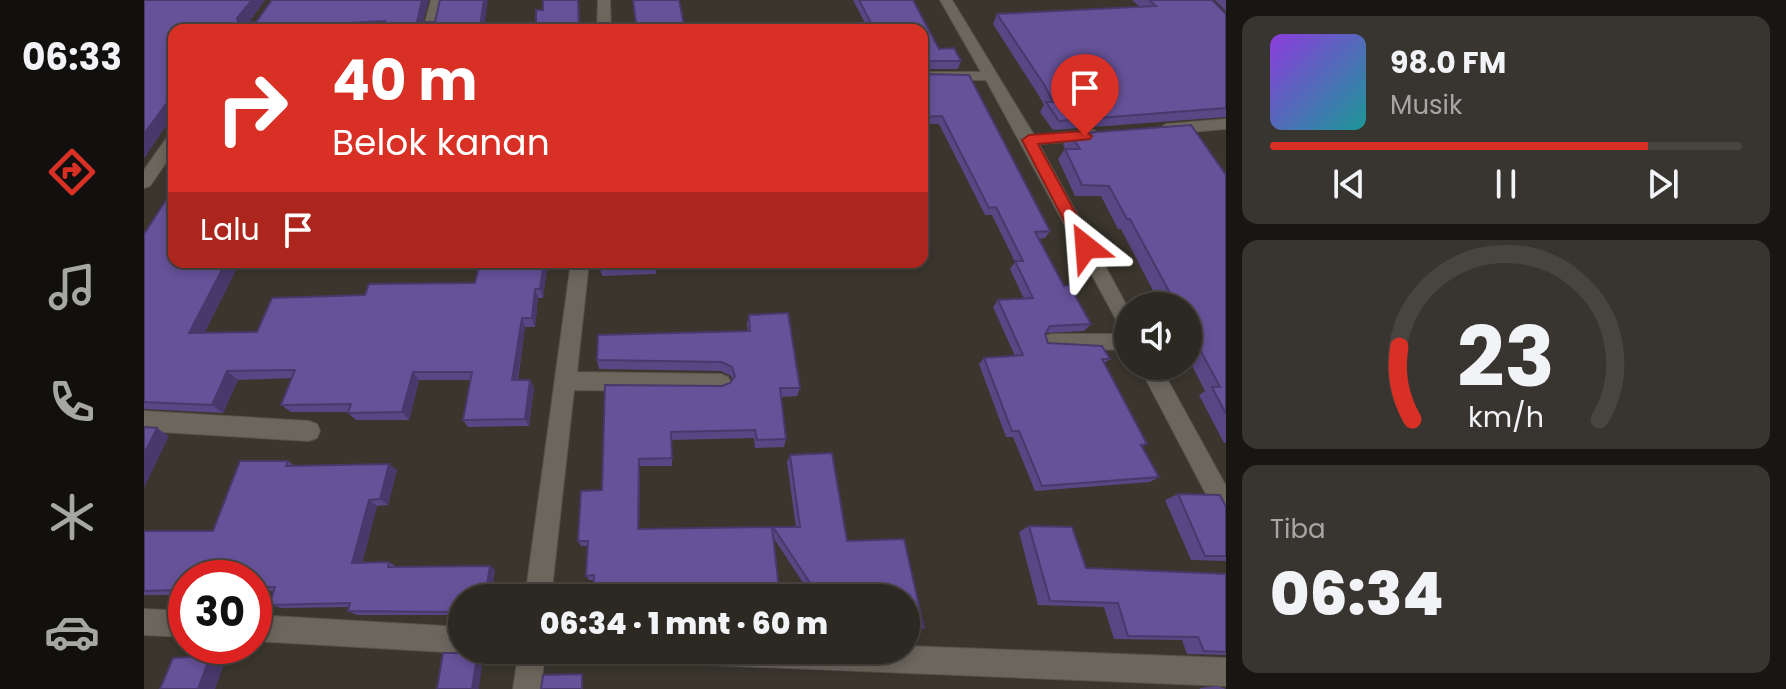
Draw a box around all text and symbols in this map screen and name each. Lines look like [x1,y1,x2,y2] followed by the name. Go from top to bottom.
[22,32,122,83] text: 06:33
[332,41,478,120] text: 40 m
[1390,41,1506,84] text: 98.0 FM
[1051,54,1119,136] pin
[200,56,304,160] icon: right
[1063,66,1107,110] icon: arrive
[1390,87,1462,123] text: Musik
[332,117,550,168] text: Belok kanan
[44,144,100,200] icon: directions
[1327,162,1371,206] icon: previous
[1484,162,1528,206] icon: pause
[1641,162,1685,206] icon: next
[1044,205,1128,289] position arrow
[200,208,260,251] text: Lalu
[276,208,320,252] icon: arrive
[44,259,100,315] icon: music
[1114,292,1202,380] map controls
[1114,292,1202,380] button: sound
[1457,299,1555,415] text: 23
[44,374,100,430] icon: phone
[1468,398,1544,438] text: km/h
[44,489,100,545] icon: climate
[1270,511,1326,547] text: Tiba
[1270,552,1444,636] text: 06:34
[168,560,272,664] speed limit sign: 30
[540,602,828,645] text: 06:34 · 1 mnt · 60 m
[44,604,100,660] icon: car

